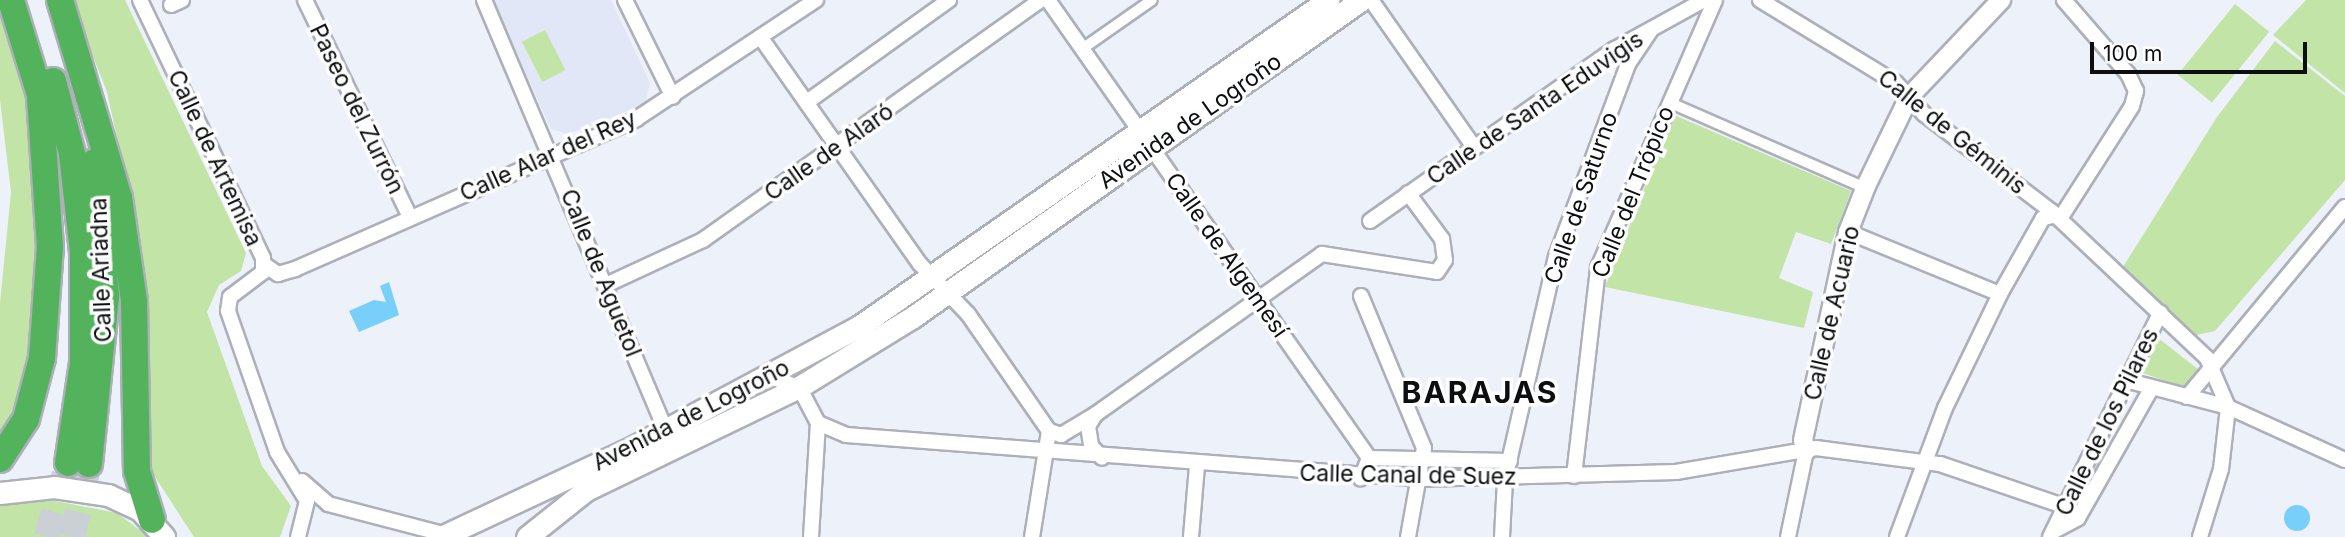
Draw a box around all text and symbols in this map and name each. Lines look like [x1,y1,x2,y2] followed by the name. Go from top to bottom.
[304,20,410,198] street label: Paseo del Zurrón
[1422,25,1648,191] street label: Calle de Santa Eduvigis
[2093,28,2310,72] scale bar
[2103,41,2162,66] text: 100 m
[1093,47,1287,195] street label: Avenida de Logroño
[1872,64,2032,200] street label: Calle de Géminis
[162,66,268,250] street label: Calle de Artemisa
[759,97,899,207] street label: Calle de Alaró
[1586,102,1680,282] street label: Calle del Trópico
[456,105,640,207] street label: Calle Alar del Rey
[1539,108,1623,288] street label: Calle de Saturno
[1160,167,1294,343] street label: Calle de Algemesí
[555,185,647,361] street label: Calle de Aguetol
[85,197,117,343] street label: Calle Ariadna
[1798,223,1866,403] street label: Calle de Acuario
[2050,324,2164,520] street label: Calle de los Pilares
[588,353,794,477] street label: Avenida de Logroño
[1402,374,1558,410] district label: BARAJAS
[1299,459,1517,491] street label: Calle Canal de Suez

